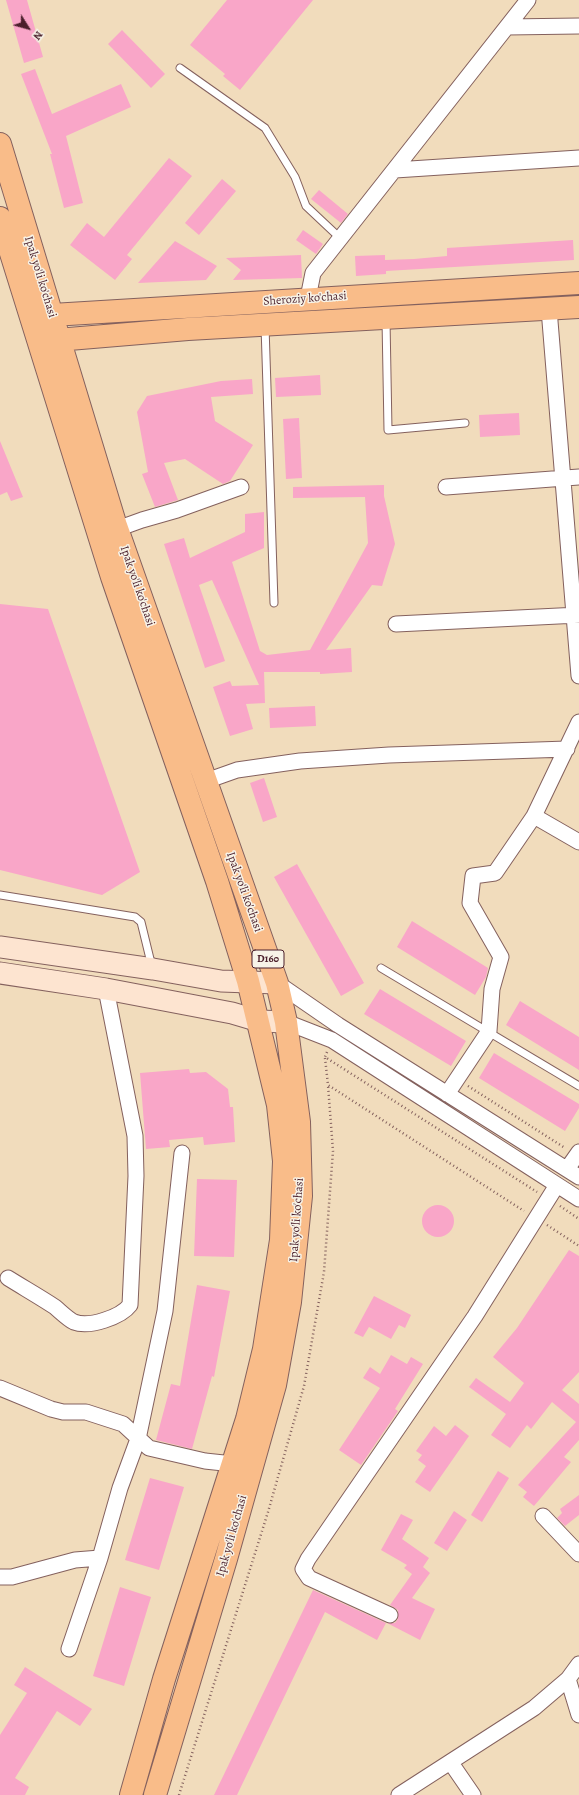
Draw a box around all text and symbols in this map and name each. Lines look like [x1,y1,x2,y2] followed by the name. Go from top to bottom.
[8,8,48,48] north arrow
[30,28,46,43] text: N
[21,235,59,319] street label: Ipak yo'li ko'chasi
[263,289,347,309] street label: Sheroziy ko'chasi
[116,544,158,628] street label: Ipak yo'li ko'chasi
[223,850,265,934] street label: Ipak yo'li ko'chasi
[252,950,284,968] road number: D160
[287,1177,307,1263] street label: Ipak yo'li ko'chasi
[213,1494,251,1578] street label: Ipak yo'li ko'chasi

